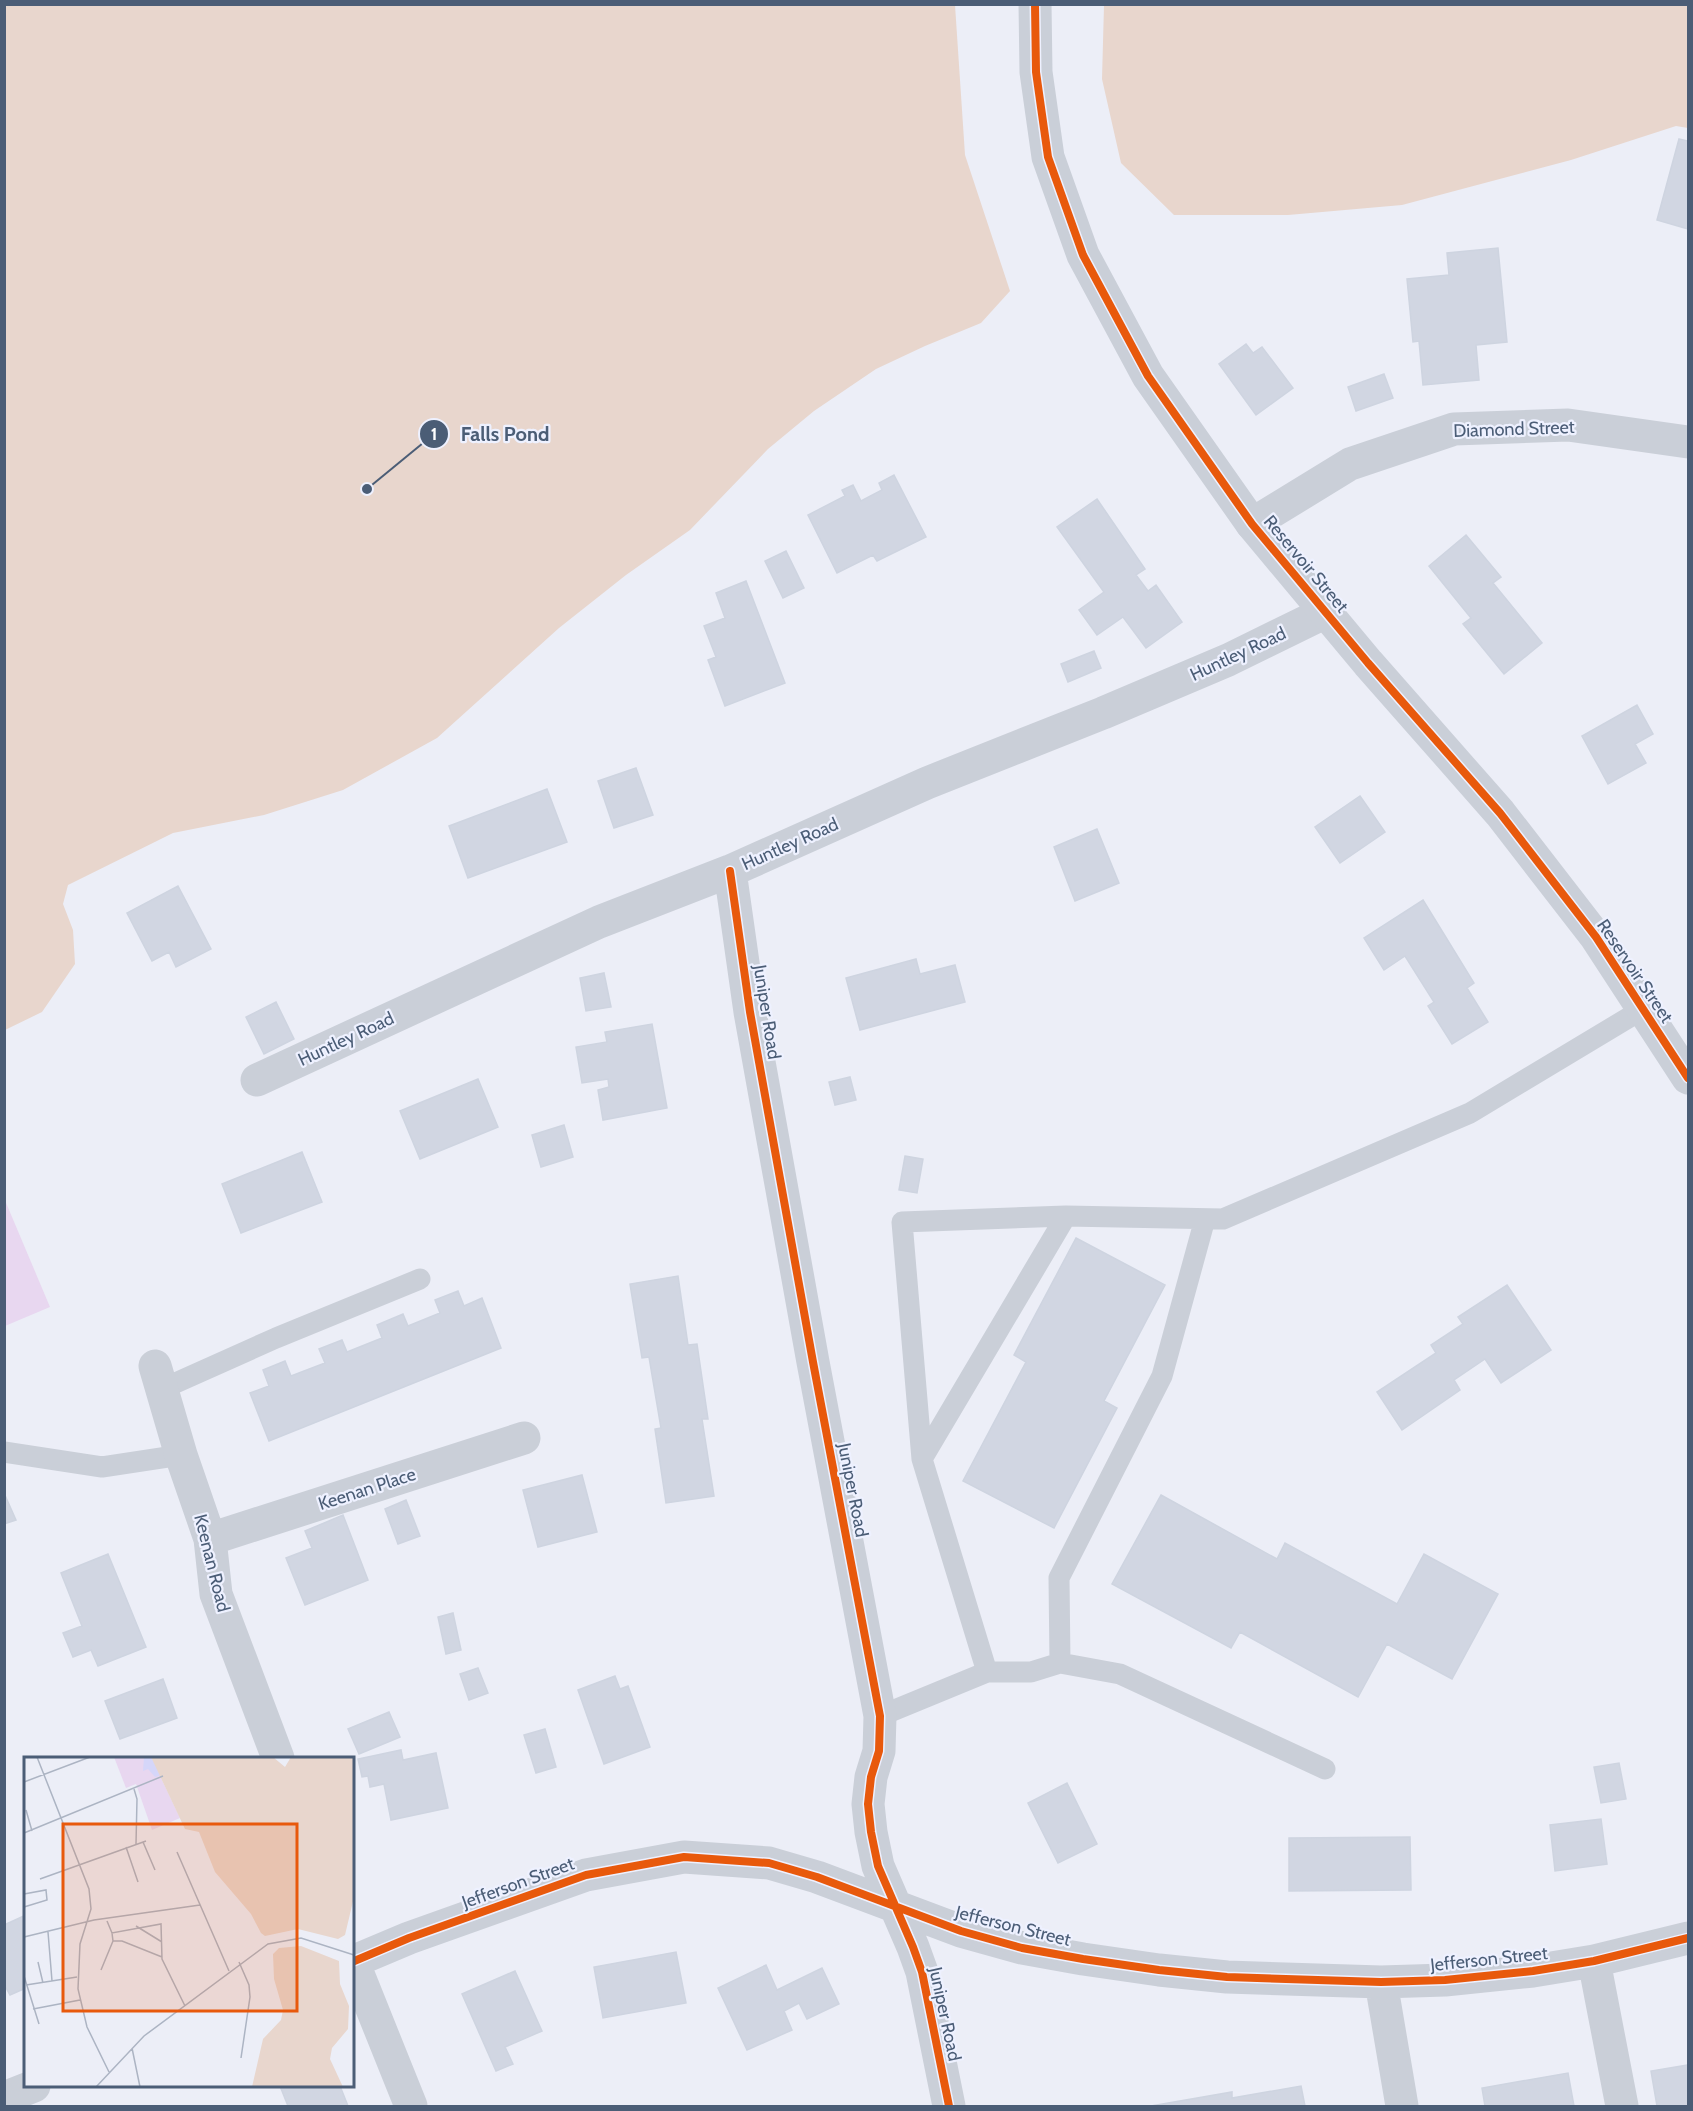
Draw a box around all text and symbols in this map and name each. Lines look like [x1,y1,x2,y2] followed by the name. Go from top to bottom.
[419,415,562,453] callout: Falls Pond
[1453,416,1575,442] street label: Diamond Street
[461,422,549,446] text: Falls Pond
[431,423,437,445] text: 1
[1259,511,1353,617] street label: Reservoir Street
[1186,622,1290,686] street label: Huntley Road
[738,813,842,875] street label: Huntley Road
[1592,915,1678,1027] street label: Reservoir Street
[748,962,785,1061] street label: Juniper Road
[294,1007,398,1071] street label: Huntley Road
[833,1440,873,1539] street label: Juniper Road
[315,1463,419,1515] street label: Keenan Place
[189,1512,235,1614] street label: Keenan Road
[24,1757,354,2087] inset map
[458,1852,577,1914] street label: Jefferson Street
[952,1901,1073,1951] street label: Jefferson Street
[1428,1942,1549,1976] street label: Jefferson Street
[924,1964,966,2063] street label: Juniper Road

